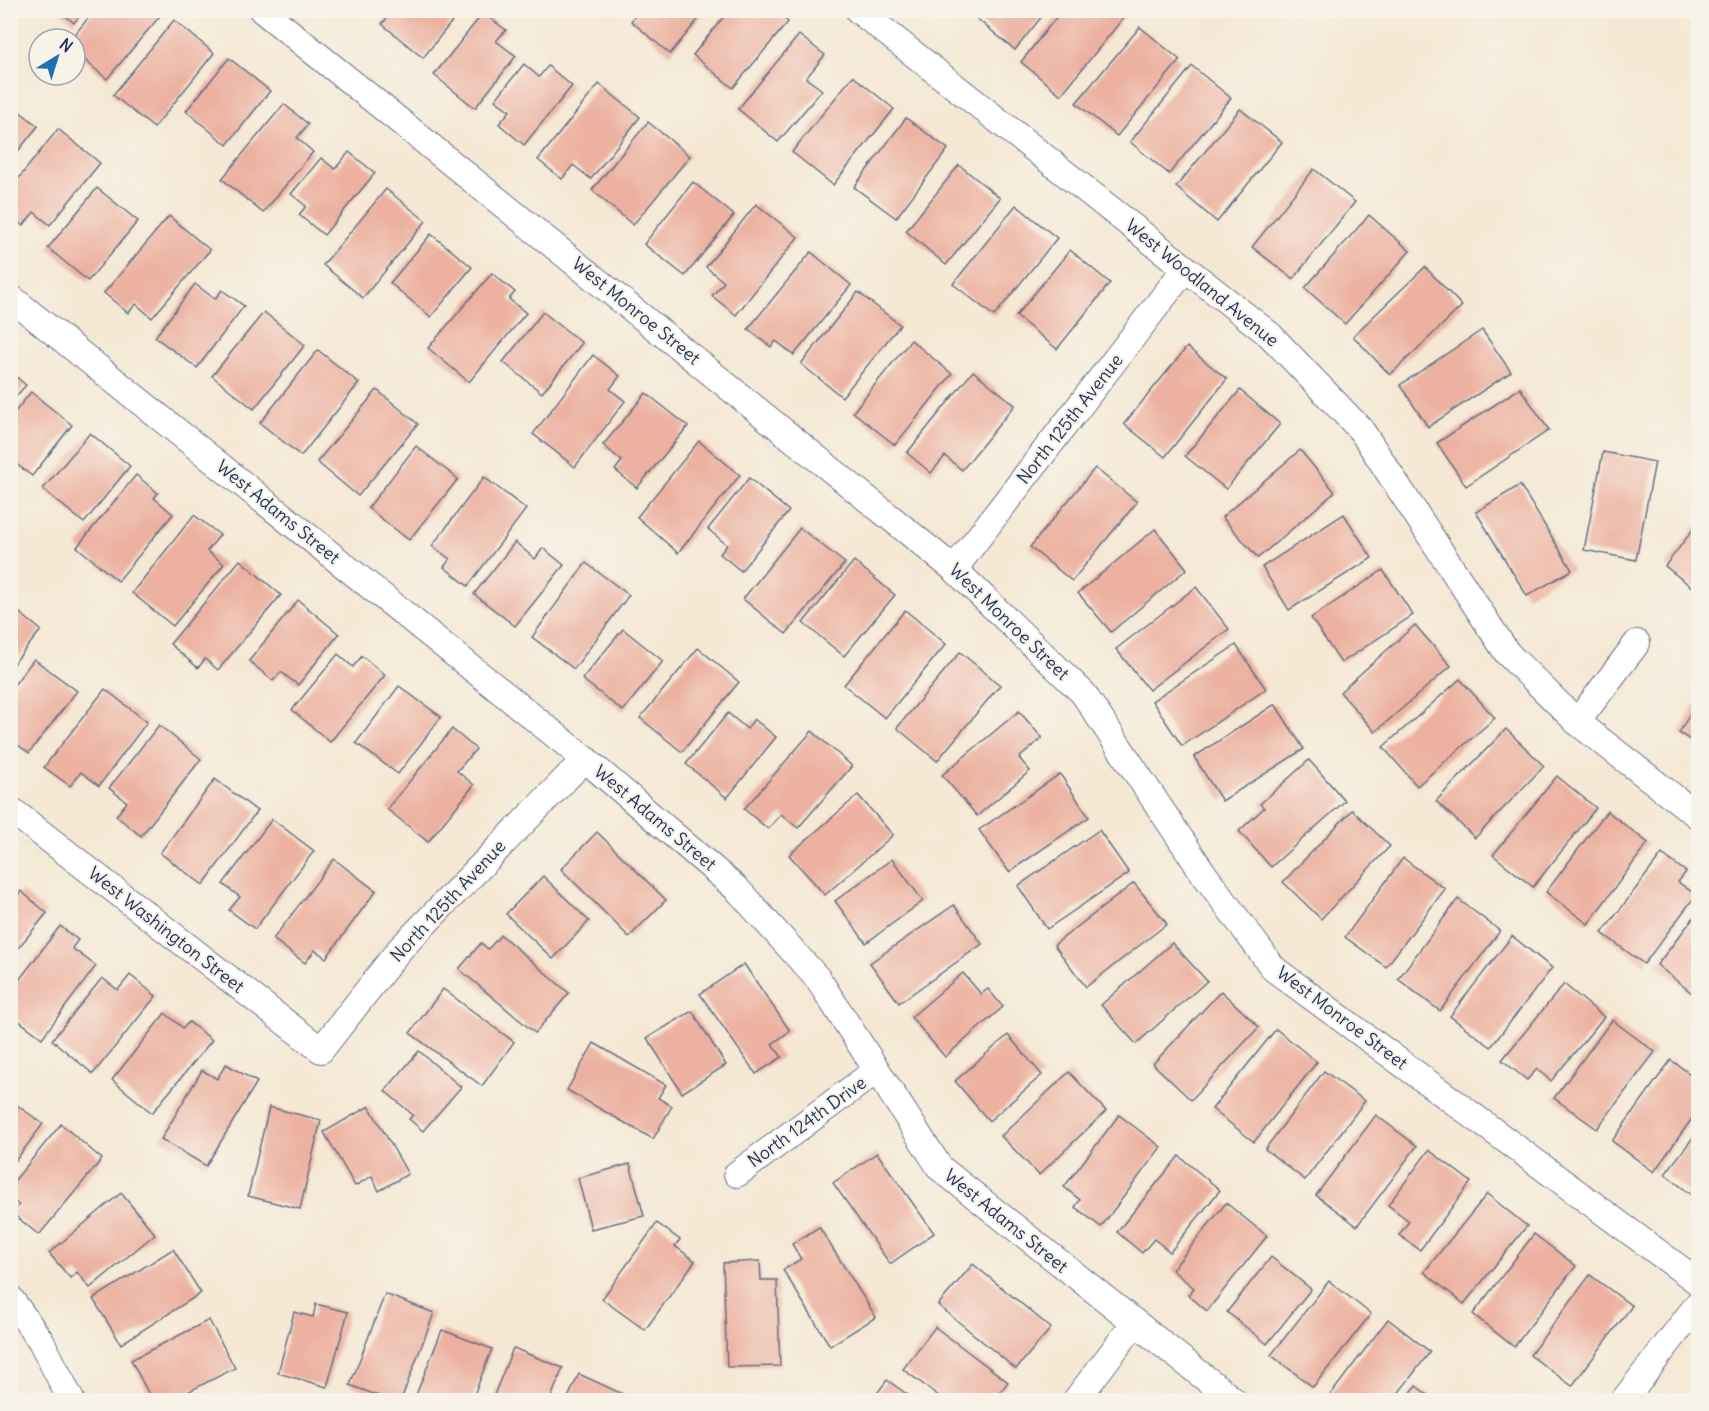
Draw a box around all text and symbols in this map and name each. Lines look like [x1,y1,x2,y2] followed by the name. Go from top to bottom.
[27,27,87,87] north arrow
[56,34,77,56] text: N
[1121,214,1284,351] street label: West Woodland Avenue
[568,252,705,369] street label: West Monroe Street
[1012,349,1128,488] street label: North 125th Avenue
[212,455,345,569] street label: West Adams Street
[944,558,1074,685] street label: West Monroe Street
[589,760,721,875] street label: West Adams Street
[385,835,510,967] street label: North 125th Avenue
[84,861,249,998] street label: West Washington Street
[1272,961,1412,1074] street label: West Monroe Street
[743,1071,870,1172] street label: North 124th Drive
[940,1164,1073,1278] street label: West Adams Street

